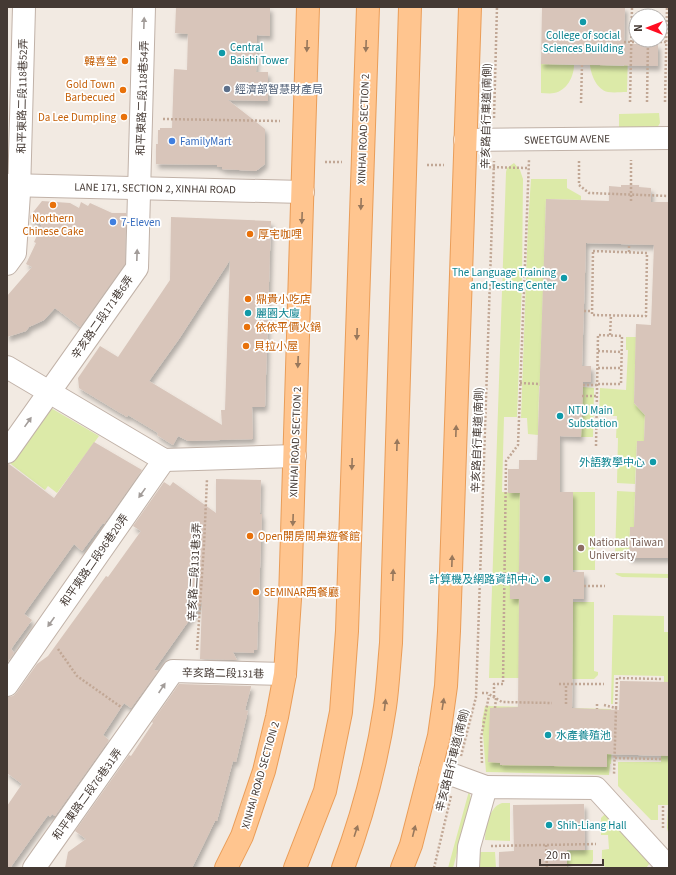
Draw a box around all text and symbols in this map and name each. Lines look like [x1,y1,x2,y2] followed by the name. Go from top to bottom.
[628,8,668,48] north arrow
[141,16,147,29] one-way arrow
[578,17,588,27] marker: College of social Sciences Building
[631,24,646,32] text: N
[543,28,624,56] place label: College of social Sciences Building
[14,38,31,154] street label: 和平東路二段118巷52弄
[133,40,152,156] street label: 和平東路二段118巷54弄
[230,40,289,68] place label: Central Baishi Tower
[304,40,310,53] one-way arrow
[363,40,370,52] one-way arrow
[217,48,227,58] marker: Central Baishi Tower
[84,54,117,69] place label: 韓喜堂
[120,56,130,66] marker: 韓喜堂
[478,63,495,169] street label: 辛亥路自行車道(南側)
[354,73,373,185] street label: XINHAI ROAD SECTION 2
[65,77,115,105] place label: Gold Town Barbecued
[235,82,323,97] place label: 經濟部智慧財產局
[222,84,232,94] marker: 經濟部智慧財產局
[118,85,128,95] marker: Gold Town Barbecued
[38,110,116,125] place label: Da Lee Dumpling
[119,112,129,122] marker: Da Lee Dumpling
[524,131,610,148] street label: SWEETGUM AVENE
[180,134,232,149] place label: FamilyMart
[167,136,177,146] marker: FamilyMart
[74,180,236,197] street label: LANE 171, SECTION 2, XINHAI ROAD
[358,198,364,211] one-way arrow
[48,200,58,210] marker: Northern Chinese Cake
[22,211,84,239] place label: Northern Chinese Cake
[299,212,305,225] one-way arrow
[121,215,161,230] place label: 7-Eleven
[108,217,118,227] marker: 7-Eleven
[258,227,302,242] place label: 厚宅咖哩
[245,229,255,239] marker: 厚宅咖哩
[134,248,140,261] one-way arrow
[452,265,556,293] place label: The Language Training and Testing Center
[68,272,137,362] street label: 辛亥路二段171巷6弄
[559,273,569,283] marker: The Language Training and Testing Center
[256,292,311,307] place label: 鼎貴小吃店
[243,294,253,304] marker: 鼎貴小吃店
[256,306,300,321] place label: 麗園大廈
[243,308,253,318] marker: 麗園大廈
[255,320,321,335] place label: 依依平價火鍋
[242,322,252,332] marker: 依依平價火鍋
[353,328,360,340] one-way arrow
[254,339,298,354] place label: 貝拉小屋
[241,341,251,351] marker: 貝拉小屋
[295,356,301,369] one-way arrow
[286,386,305,498] street label: XINHAI ROAD SECTION 2
[468,387,487,493] street label: 辛亥路自行車道(南側)
[568,403,618,431] place label: NTU Main Substation
[555,411,565,421] marker: NTU Main Substation
[24,417,32,427] one-way arrow
[453,424,459,437] one-way arrow
[393,439,400,451] one-way arrow
[579,455,645,470] place label: 外語教學中心
[648,457,658,467] marker: 外語教學中心
[349,458,355,471] one-way arrow
[138,487,146,498] one-way arrow
[57,511,132,610] street label: 和平東路二段96巷20弄
[290,514,296,527] one-way arrow
[184,522,205,622] street label: 辛亥路二段131巷3弄
[258,529,360,544] place label: Open開房間桌遊餐館
[245,531,255,541] marker: Open開房間桌遊餐館
[589,535,663,563] place label: National Taiwan University
[576,543,586,553] marker: National Taiwan University
[448,555,455,567] one-way arrow
[390,568,396,581] one-way arrow
[429,572,539,587] place label: 計算機及網路資訊中心
[542,574,552,584] marker: 計算機及網路資訊中心
[264,585,339,600] place label: SEMINAR西餐廳
[251,587,261,597] marker: SEMINAR西餐廳
[47,617,55,627] one-way arrow
[182,665,264,682] street label: 辛亥路二段131巷
[158,683,166,693] one-way arrow
[440,698,446,710] one-way arrow
[382,699,388,711] one-way arrow
[432,707,473,813] street label: 辛亥路自行車道(南側)
[238,720,283,831] street label: XINHAI ROAD SECTION 2
[556,728,611,743] place label: 水產養殖池
[543,730,553,740] marker: 水產養殖池
[49,745,126,843] street label: 和平東路二段76巷31弄
[557,818,627,833] place label: Shih-Liang Hall
[544,820,554,830] marker: Shih-Liang Hall
[353,825,359,837] one-way arrow
[412,825,418,837] one-way arrow
[540,841,603,867] scale bar
[546,847,570,864] text: 20 m

